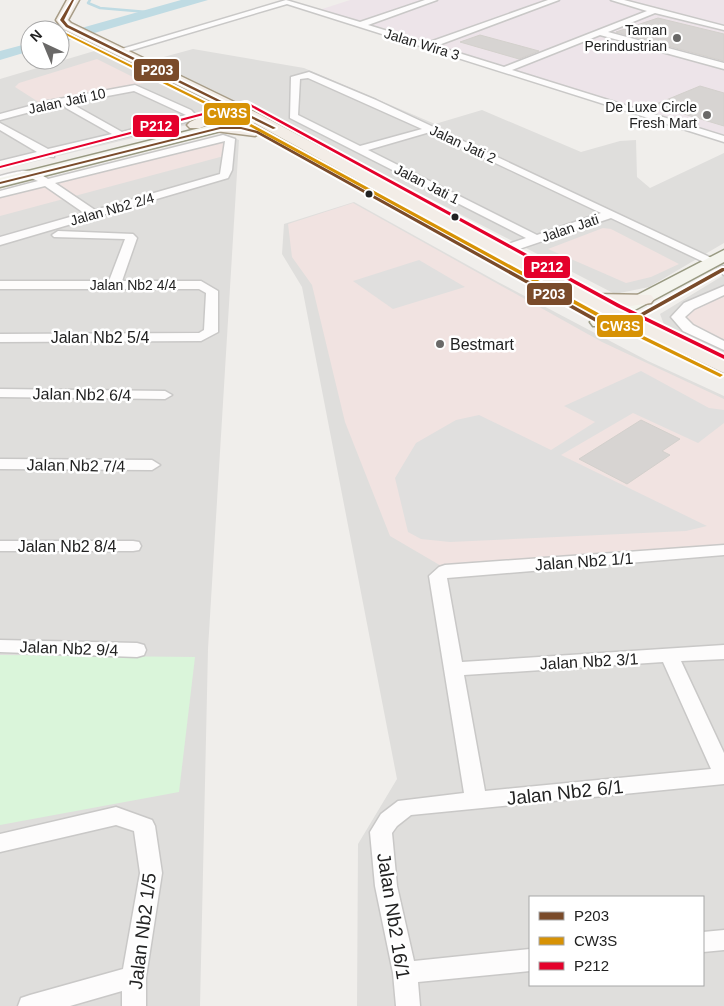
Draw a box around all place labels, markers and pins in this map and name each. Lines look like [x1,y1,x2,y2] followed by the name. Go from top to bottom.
[585,22,667,54] place label: Taman Perindustrian
[671,32,683,44] marker: Taman Perindustrian
[605,99,697,131] place label: De Luxe Circle Fresh Mart
[701,109,713,121] marker: De Luxe Circle Fresh Mart
[364,189,374,199] unlabelled marker
[450,212,460,222] unlabelled marker
[450,336,515,353] place label: Bestmart
[434,338,446,350] marker: Bestmart

